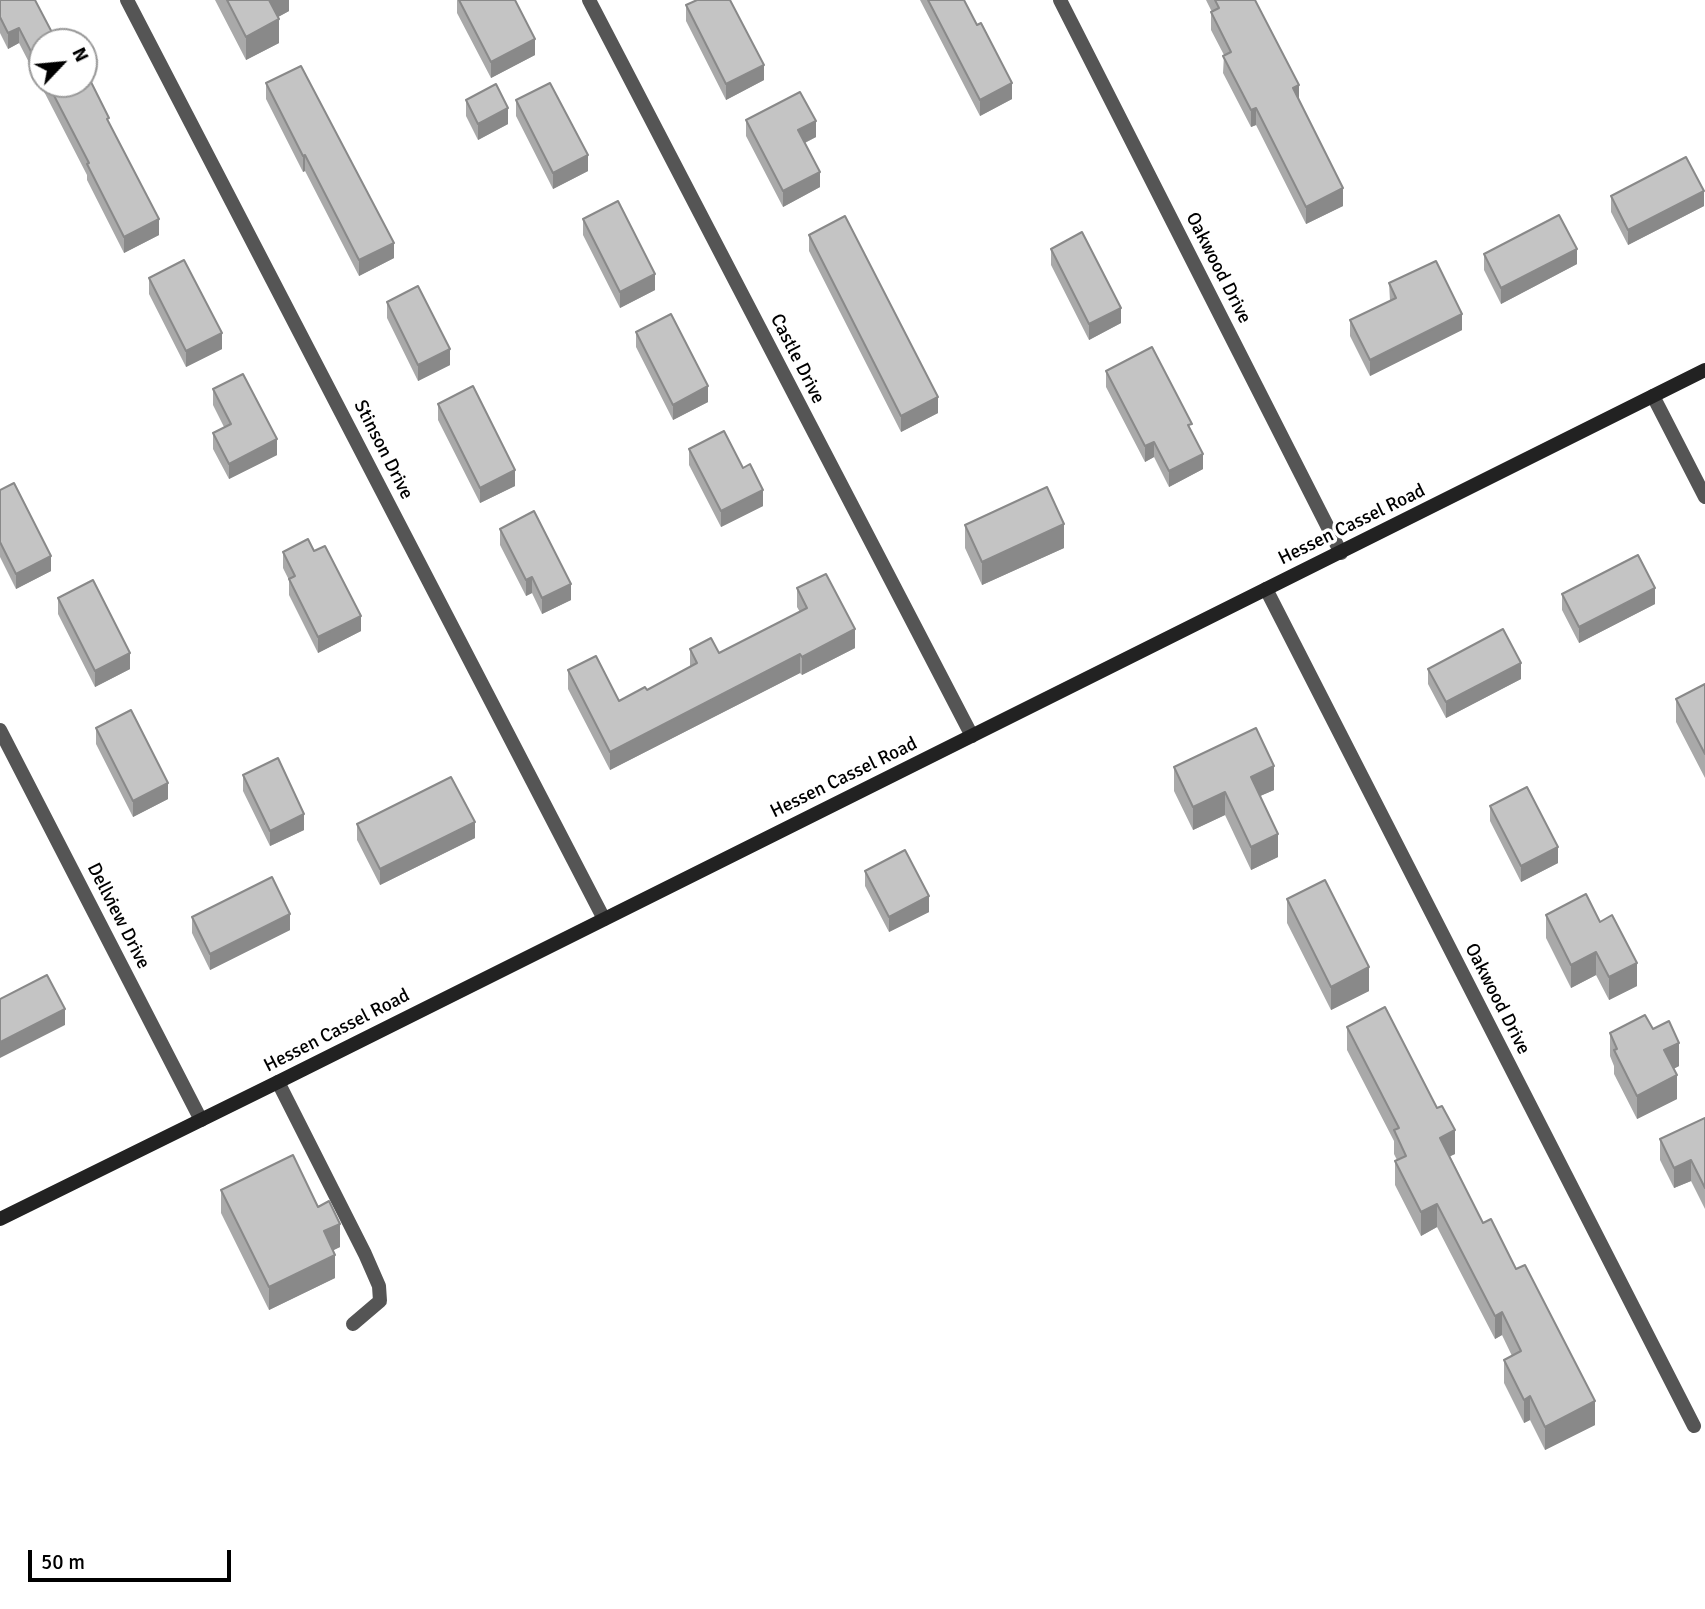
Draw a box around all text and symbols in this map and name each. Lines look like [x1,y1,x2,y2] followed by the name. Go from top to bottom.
[28,28,98,98] north arrow
[66,43,94,66] text: N
[1180,209,1256,327] street label: Oakwood Drive
[765,310,829,408] street label: Castle Drive
[348,397,418,503] street label: Stinson Drive
[1275,480,1429,570] street label: Hessen Cassel Road
[767,733,921,823] street label: Hessen Cassel Road
[82,859,154,973] street label: Dellview Drive
[1459,940,1535,1058] street label: Oakwood Drive
[260,984,414,1078] street label: Hessen Cassel Road
[32,1536,234,1580] scale bar
[41,1549,85,1575] text: 50 m

